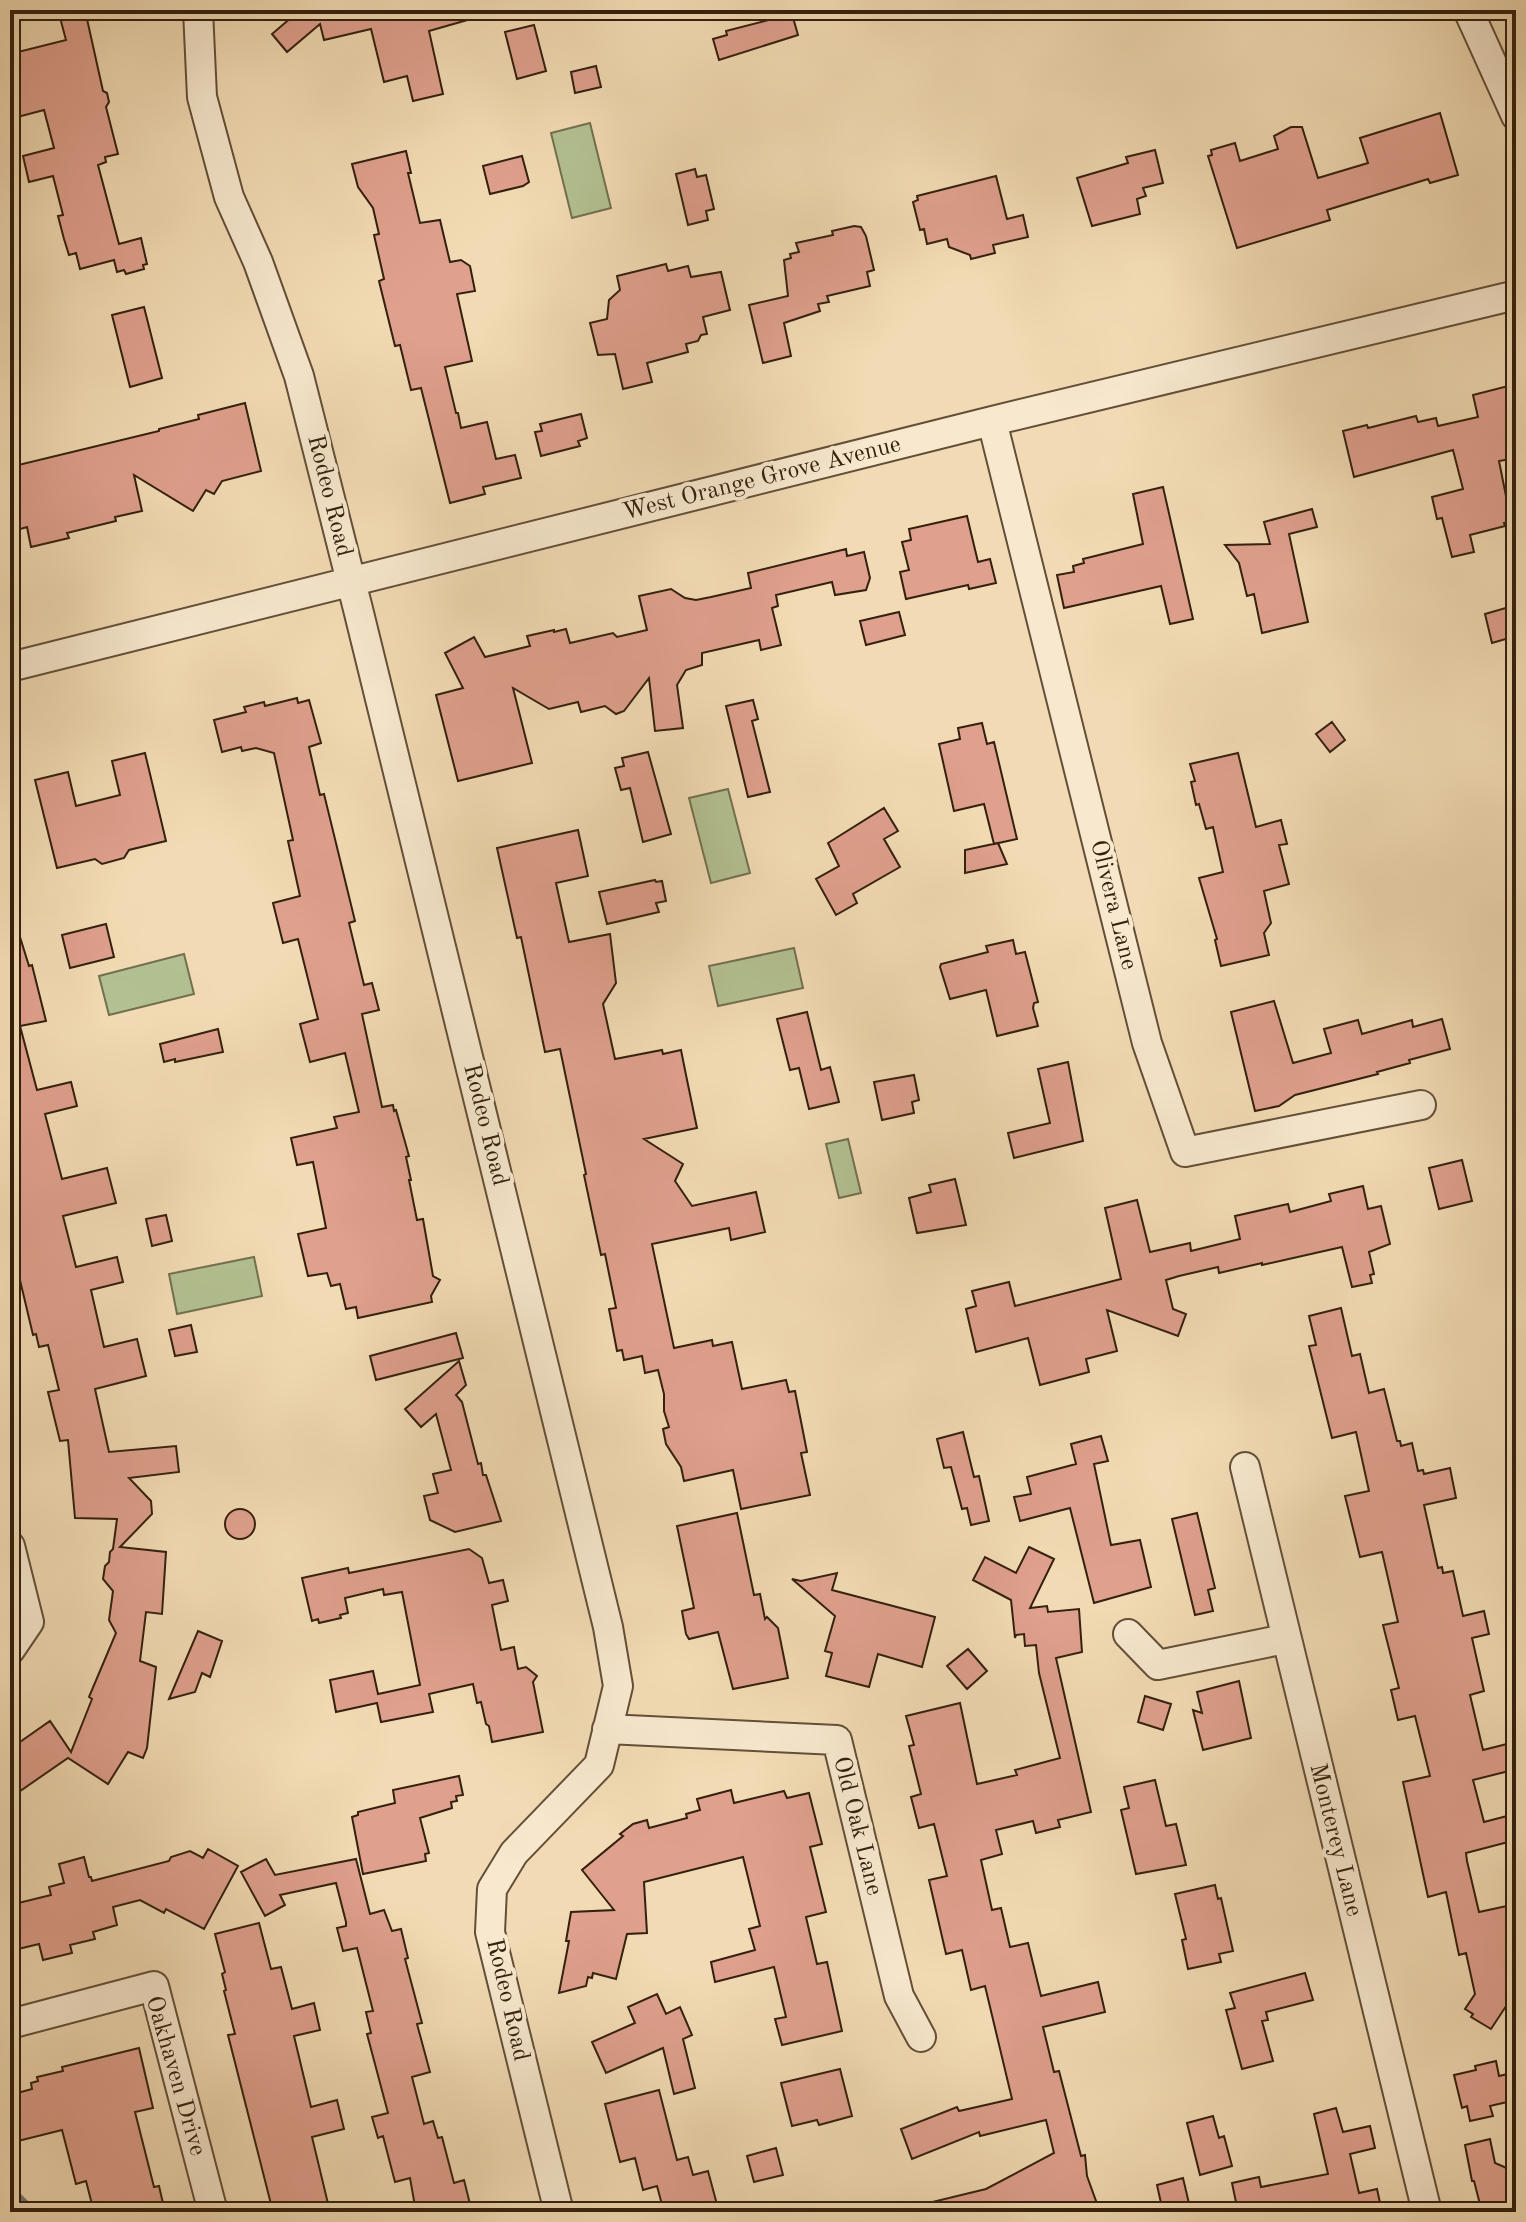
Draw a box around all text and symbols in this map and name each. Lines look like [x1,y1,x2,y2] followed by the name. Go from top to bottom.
[302,433,356,559] street label: Rodeo Road
[621,433,903,525] street label: West Orange Grove Avenue
[1085,838,1141,972] street label: Olivera Lane
[458,1062,512,1188] street label: Rodeo Road
[828,1754,886,1898] street label: Old Oak Lane
[1304,1761,1366,1919] street label: Monterey Lane
[481,1937,533,2063] street label: Rodeo Road
[141,1993,209,2159] street label: Oakhaven Drive

